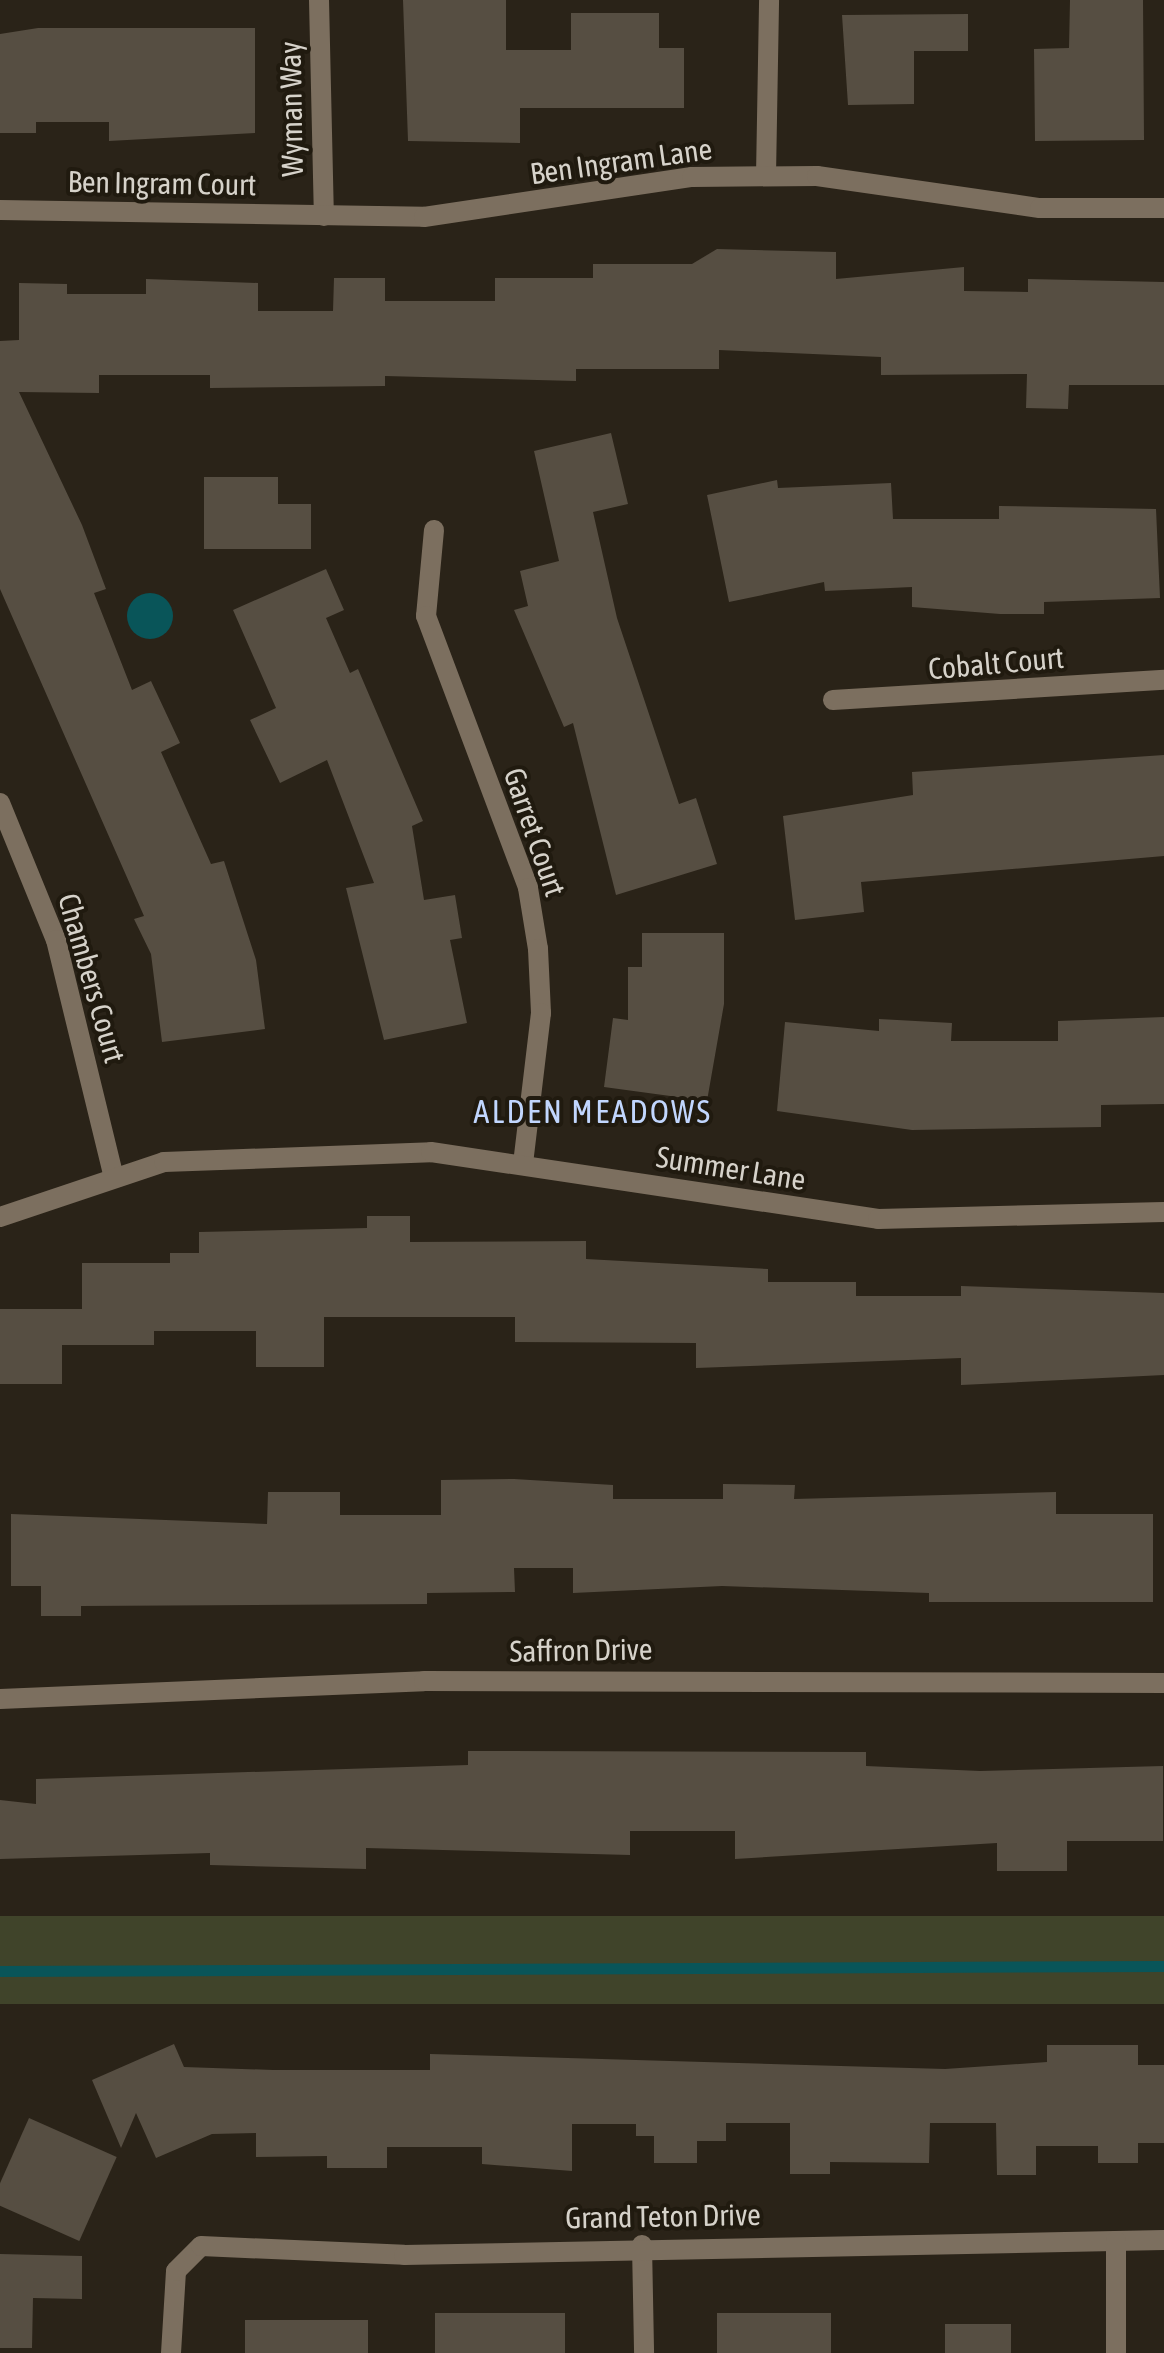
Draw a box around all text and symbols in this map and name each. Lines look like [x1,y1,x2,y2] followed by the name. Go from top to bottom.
[272,41,310,177] street label: Wyman Way
[528,130,714,192] street label: Ben Ingram Lane
[67,163,257,203] street label: Ben Ingram Court
[927,639,1065,687] street label: Cobalt Court
[496,763,574,901] street label: Garret Court
[51,889,133,1067] street label: Chambers Court
[473,1093,713,1131] district label: ALDEN MEADOWS
[654,1138,808,1198] street label: Summer Lane
[509,1631,653,1669] street label: Saffron Drive
[565,2196,761,2236] street label: Grand Teton Drive

